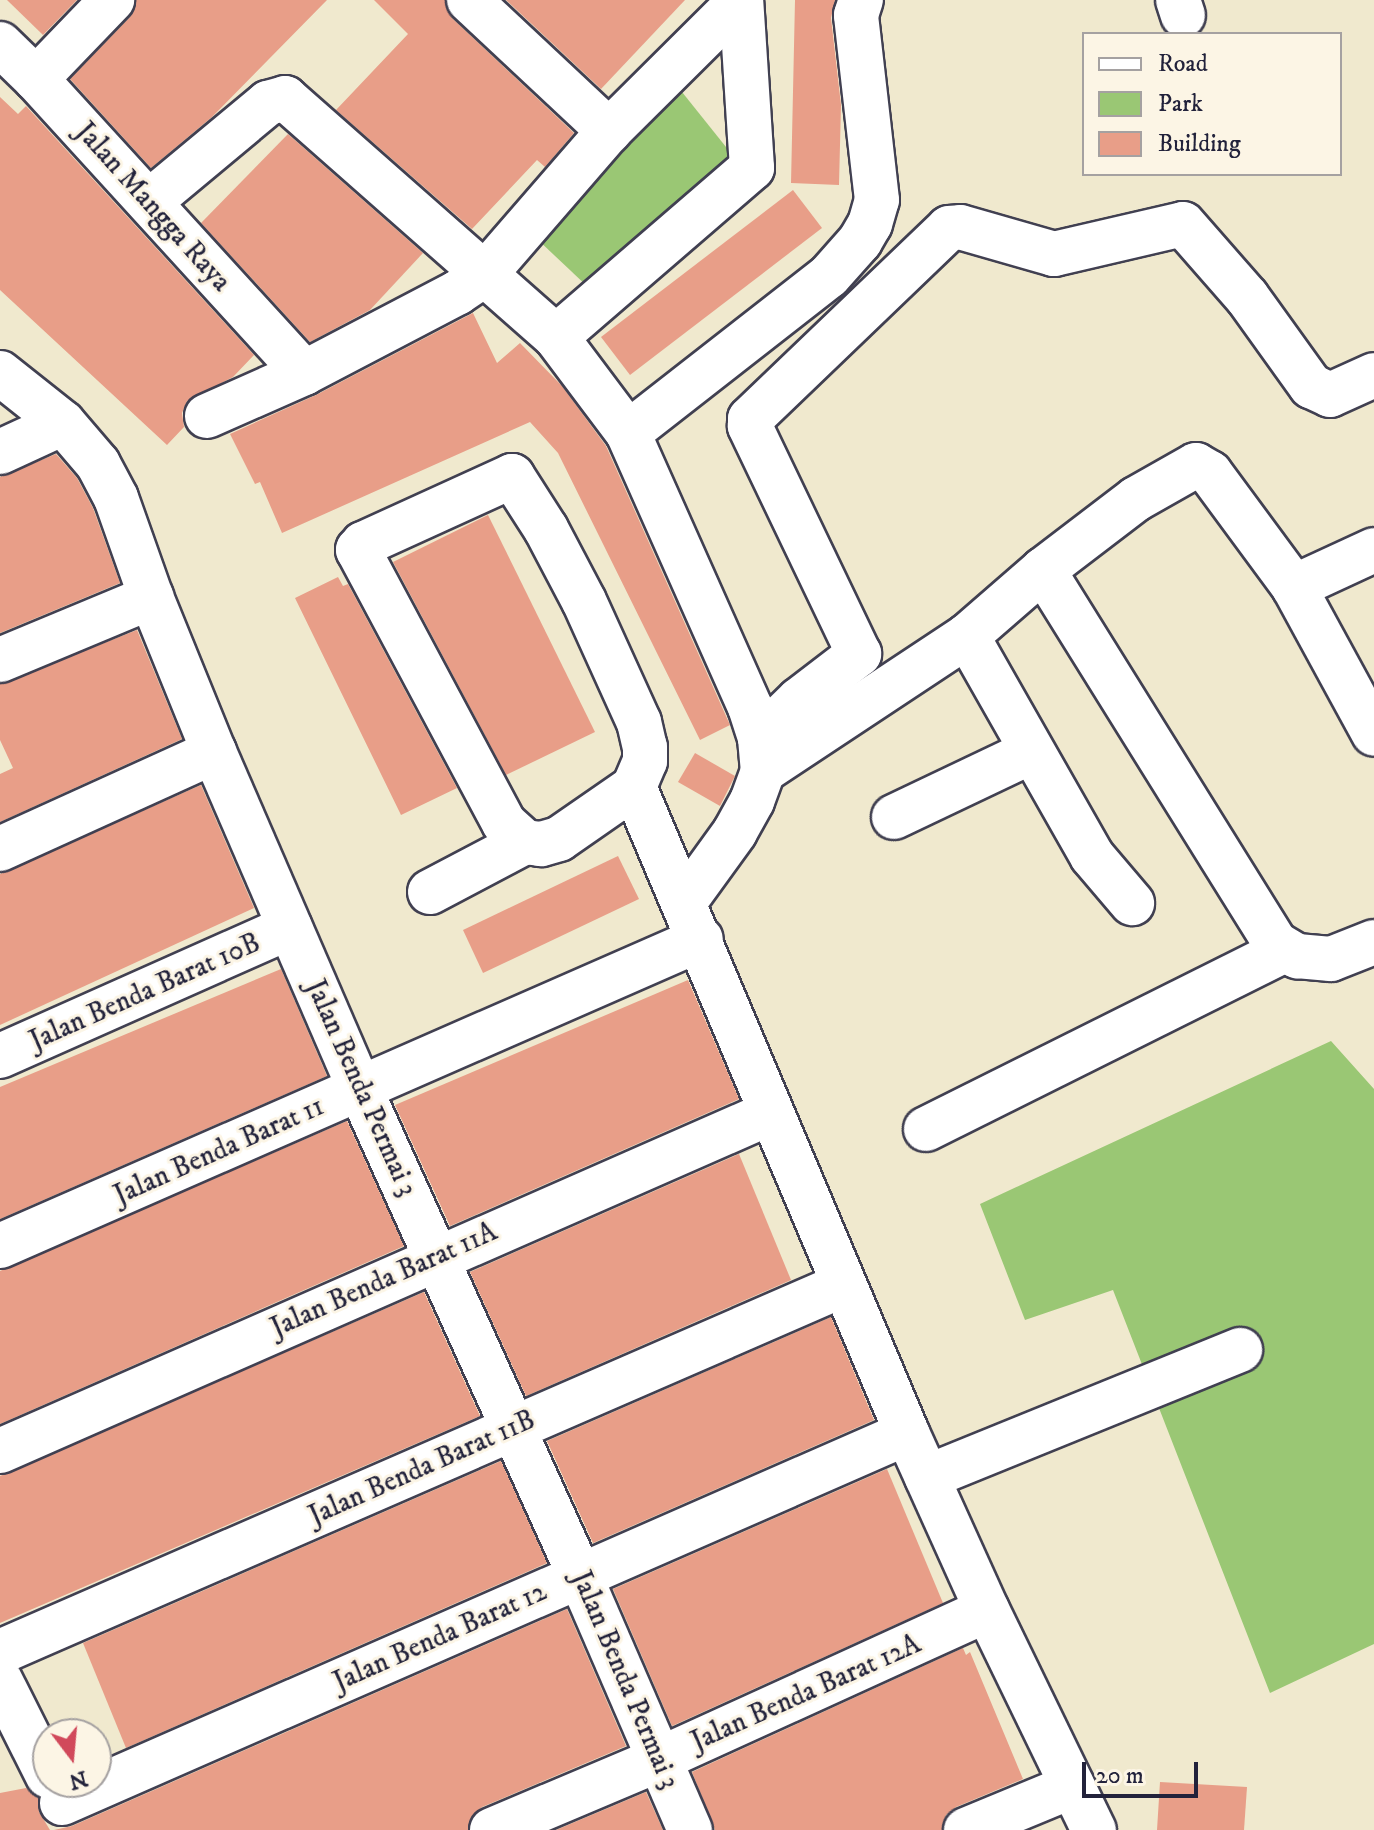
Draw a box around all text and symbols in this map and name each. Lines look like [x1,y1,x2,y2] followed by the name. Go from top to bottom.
[1082,32,1342,176] legend
[1158,49,1208,79] text: Road
[1158,89,1203,119] text: Park
[68,115,238,299] street label: Jalan Mangga Raya
[1158,129,1241,159] text: Building
[24,926,266,1058] street label: Jalan Benda Barat 10B
[298,974,424,1202] street label: Jalan Benda Permai 3
[109,1090,329,1212] street label: Jalan Benda Barat 11
[266,1215,502,1345] street label: Jalan Benda Barat 11A
[304,1403,540,1533] street label: Jalan Benda Barat 11B
[564,1566,686,1794] street label: Jalan Benda Permai 3
[328,1575,552,1699] street label: Jalan Benda Barat 12
[686,1627,926,1759] street label: Jalan Benda Barat 12A
[32,1718,112,1798] north arrow
[1086,1746,1202,1796] scale bar
[1096,1761,1144,1791] text: 20 m
[66,1764,91,1795] text: N

